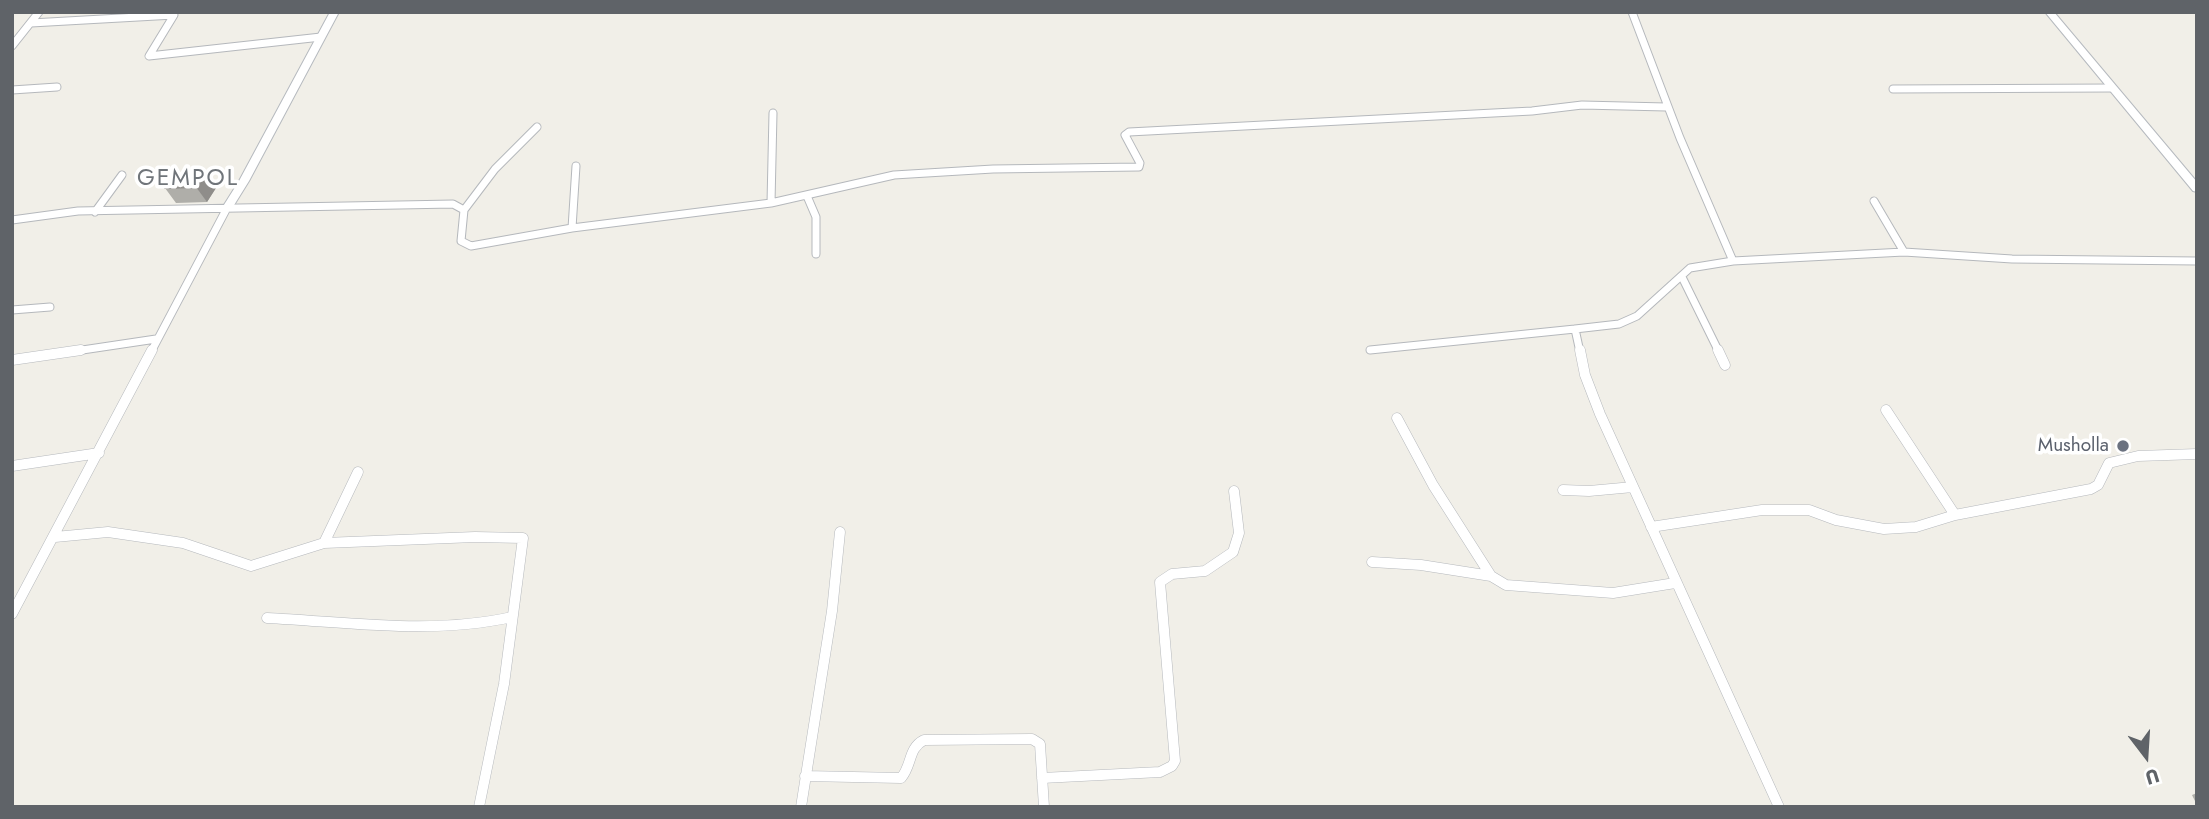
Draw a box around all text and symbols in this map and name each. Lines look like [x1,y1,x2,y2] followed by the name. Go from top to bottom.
[138,165,238,193] district label: GEMPOL
[2038,435,2109,457] place label: Musholla
[2115,438,2131,454] marker: Musholla
[2111,721,2181,791] north arrow
[2142,762,2163,791] text: U

